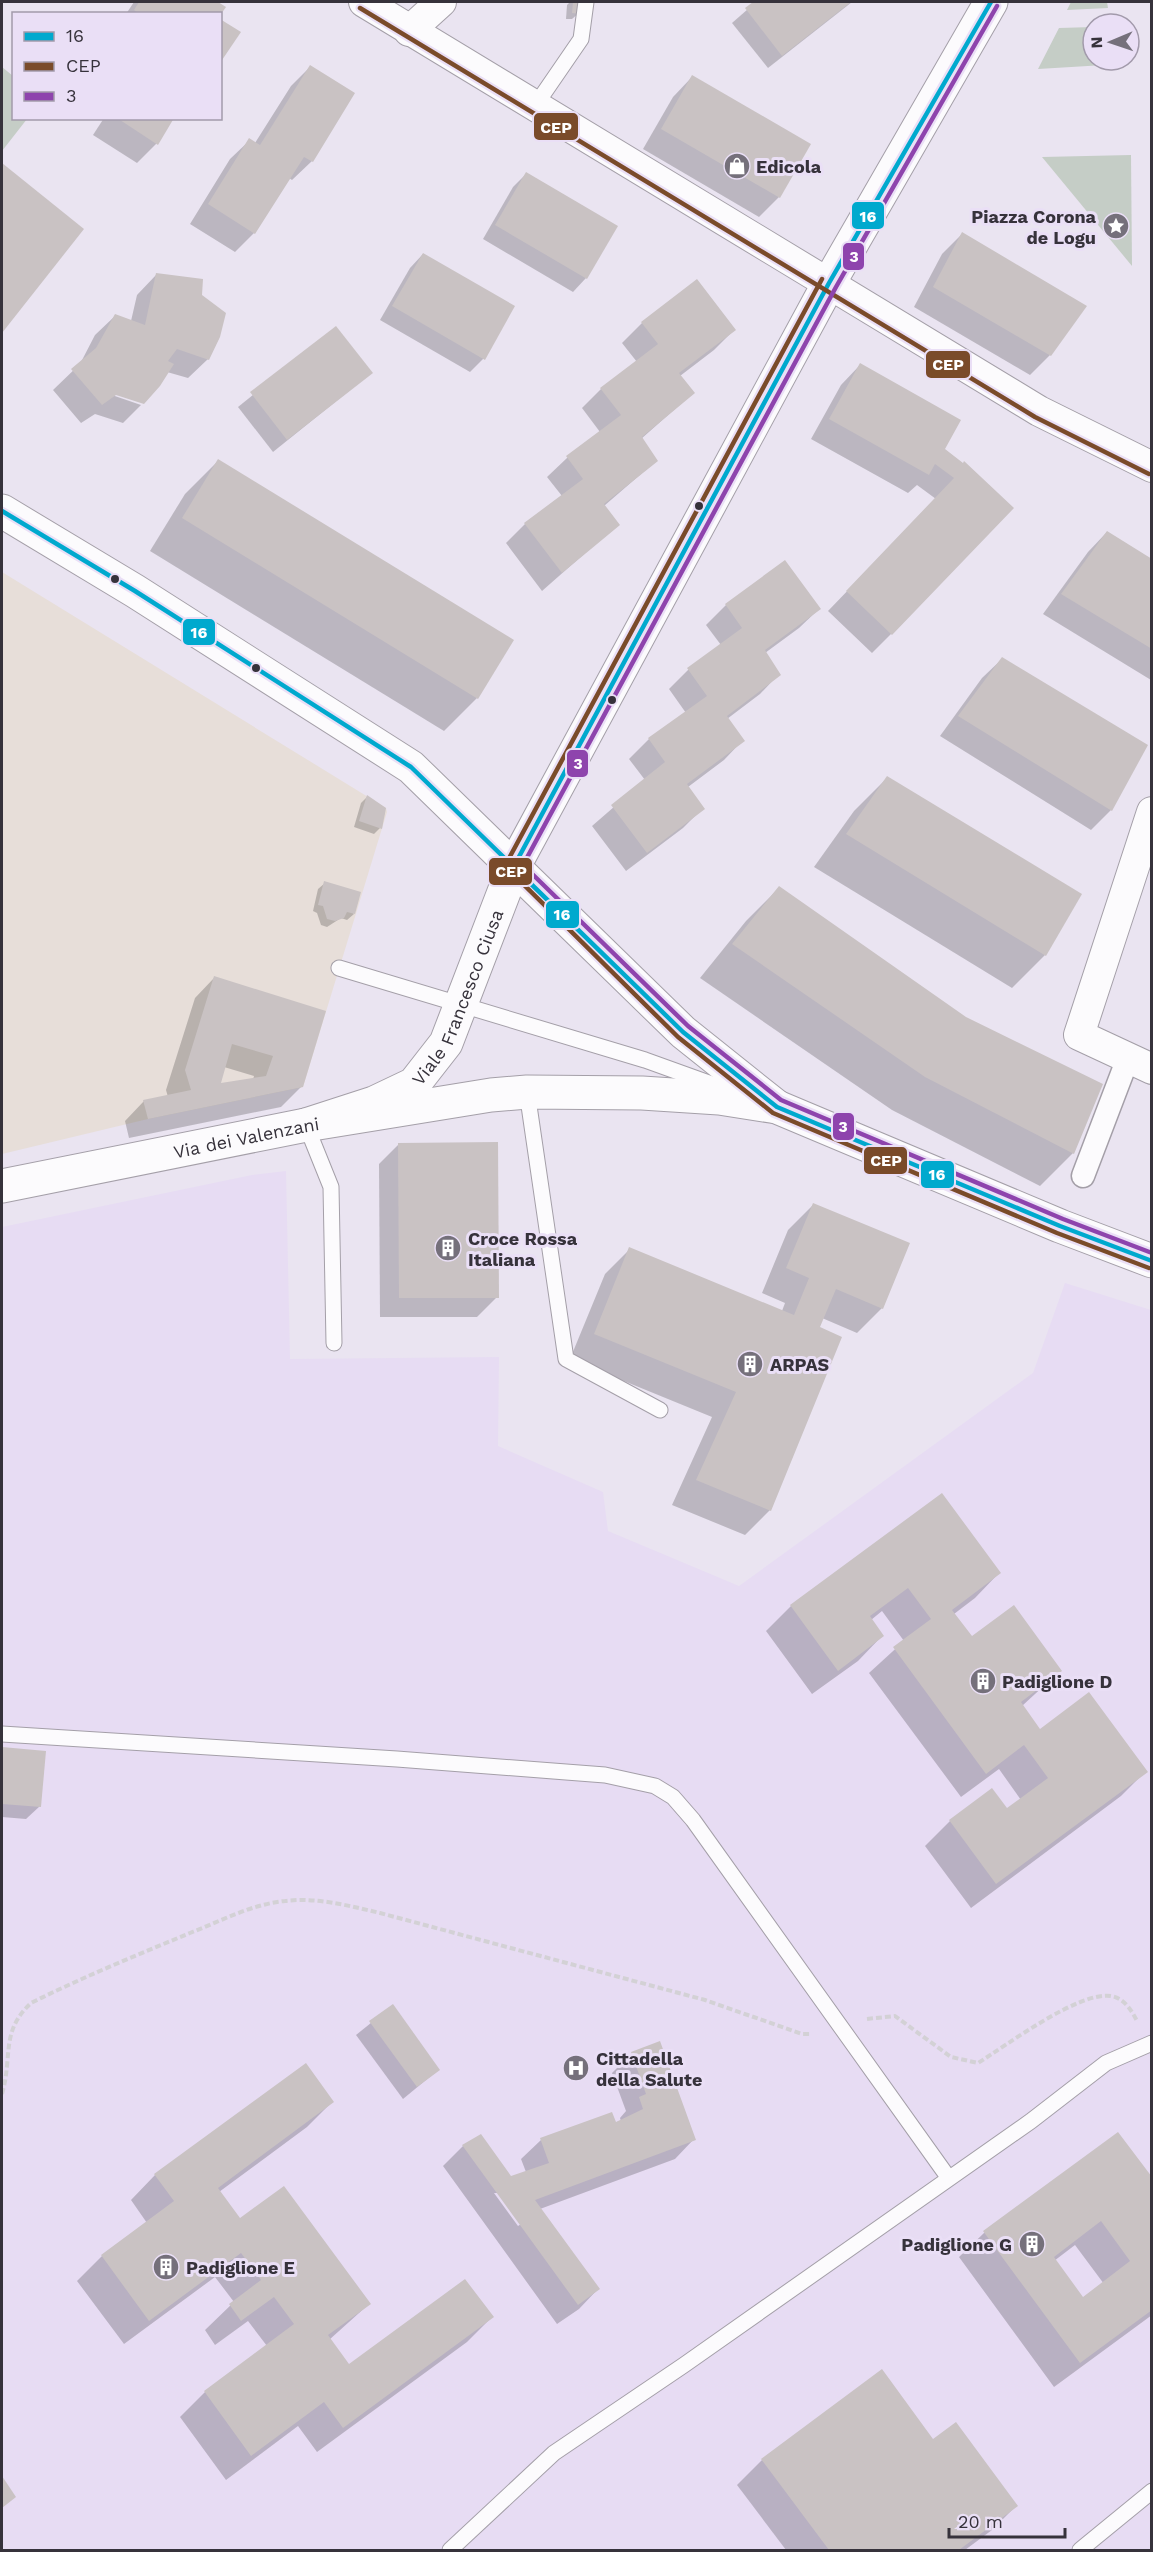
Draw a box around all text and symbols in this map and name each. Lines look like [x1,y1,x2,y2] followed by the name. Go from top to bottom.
[12,12,222,120] legend
[1081,12,1141,72] north arrow
[66,25,84,46] text: 16
[1087,36,1106,49] text: N
[66,55,101,76] text: CEP
[66,85,77,106] text: 3
[533,112,579,141] line badge: CEP
[540,118,572,137] text: CEP
[722,151,752,181] shop icon: Edicola
[756,156,822,177] place label: Edicola
[851,201,885,230] line badge: 16
[971,206,1097,248] place label: Piazza Corona de Logu
[860,207,877,226] text: 16
[1101,211,1131,241] place icon: Piazza Corona de Logu
[842,242,865,271] line badge: 3
[849,247,859,266] text: 3
[925,350,971,379] line badge: CEP
[932,355,964,374] text: CEP
[693,500,705,512] unlabelled marker
[109,573,121,585] unlabelled marker
[182,618,216,646] line badge: 16
[191,623,208,642] text: 16
[250,662,262,674] unlabelled marker
[606,694,618,706] unlabelled marker
[566,749,589,778] line badge: 3
[573,754,583,773] text: 3
[488,857,533,886] line badge: CEP
[495,862,527,881] text: CEP
[545,900,580,929] line badge: 16
[554,905,571,924] text: 16
[407,906,507,1089] street label: Viale Francesco Ciusa
[832,1112,855,1141] line badge: 3
[171,1113,320,1162] street label: Via dei Valenzani
[838,1117,848,1136] text: 3
[863,1146,908,1175] line badge: CEP
[870,1151,902,1170] text: CEP
[920,1160,955,1189] line badge: 16
[929,1165,946,1184] text: 16
[468,1228,578,1270] place label: Croce Rossa Italiana
[433,1233,463,1263] building icon: Croce Rossa Italiana
[735,1349,765,1379] building icon: ARPAS
[770,1354,830,1375] place label: ARPAS
[968,1666,998,1696] building icon: Padiglione D
[1002,1671,1113,1692] place label: Padiglione D
[596,2048,702,2090] place label: Cittadella della Salute
[561,2053,591,2083] hospital icon: Cittadella della Salute
[1017,2229,1047,2259] building icon: Padiglione G
[901,2234,1012,2255] place label: Padiglione G
[151,2252,181,2282] building icon: Padiglione E
[186,2257,295,2278] place label: Padiglione E
[949,2501,1064,2539] scale bar
[958,2511,1003,2532] text: 20 m

